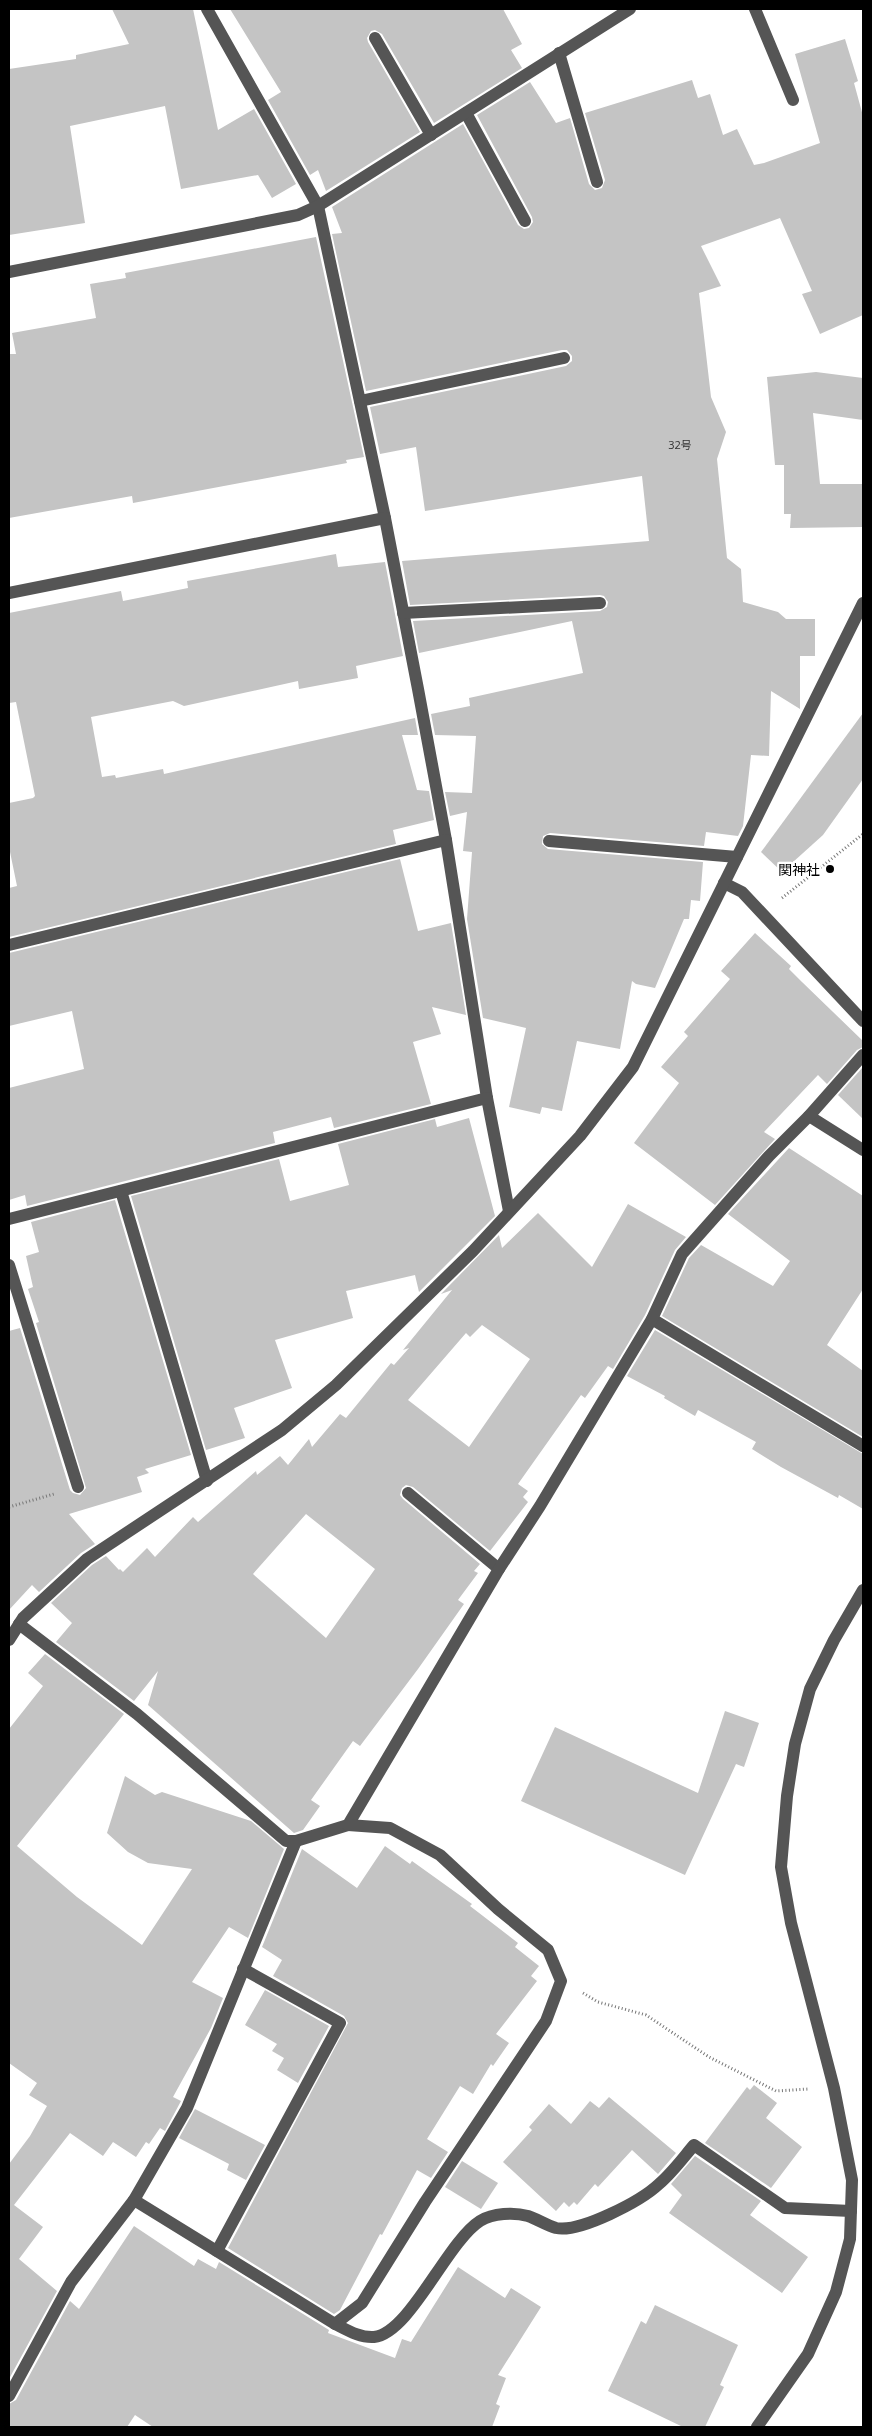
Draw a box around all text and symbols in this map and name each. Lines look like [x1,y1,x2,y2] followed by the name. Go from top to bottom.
[668,437,692,452] house number: 32号
[778,860,820,879] place label: 関神社
[824,863,836,875] marker: 関神社

